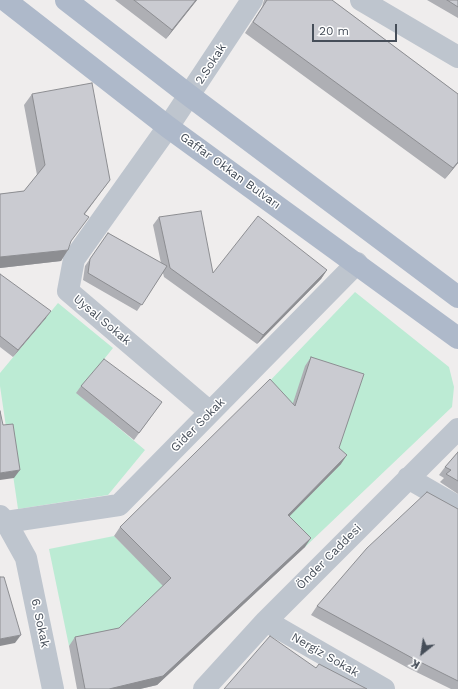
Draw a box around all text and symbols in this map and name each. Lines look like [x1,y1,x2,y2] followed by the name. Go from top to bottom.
[314,16,399,42] scale bar
[319,24,349,38] text: 20 m
[193,41,229,87] street label: 2.Sokak
[177,130,283,212] street label: Gaffar Okkan Bulvarı
[70,292,134,348] street label: Uysal Sokak
[168,395,228,455] street label: Gider Sokak
[293,521,365,593] street label: Önder Caddesi
[28,597,52,649] street label: 6. Sokak
[289,630,361,680] street label: Nergiz Sokak
[402,633,442,673] north arrow
[409,656,422,671] text: K

